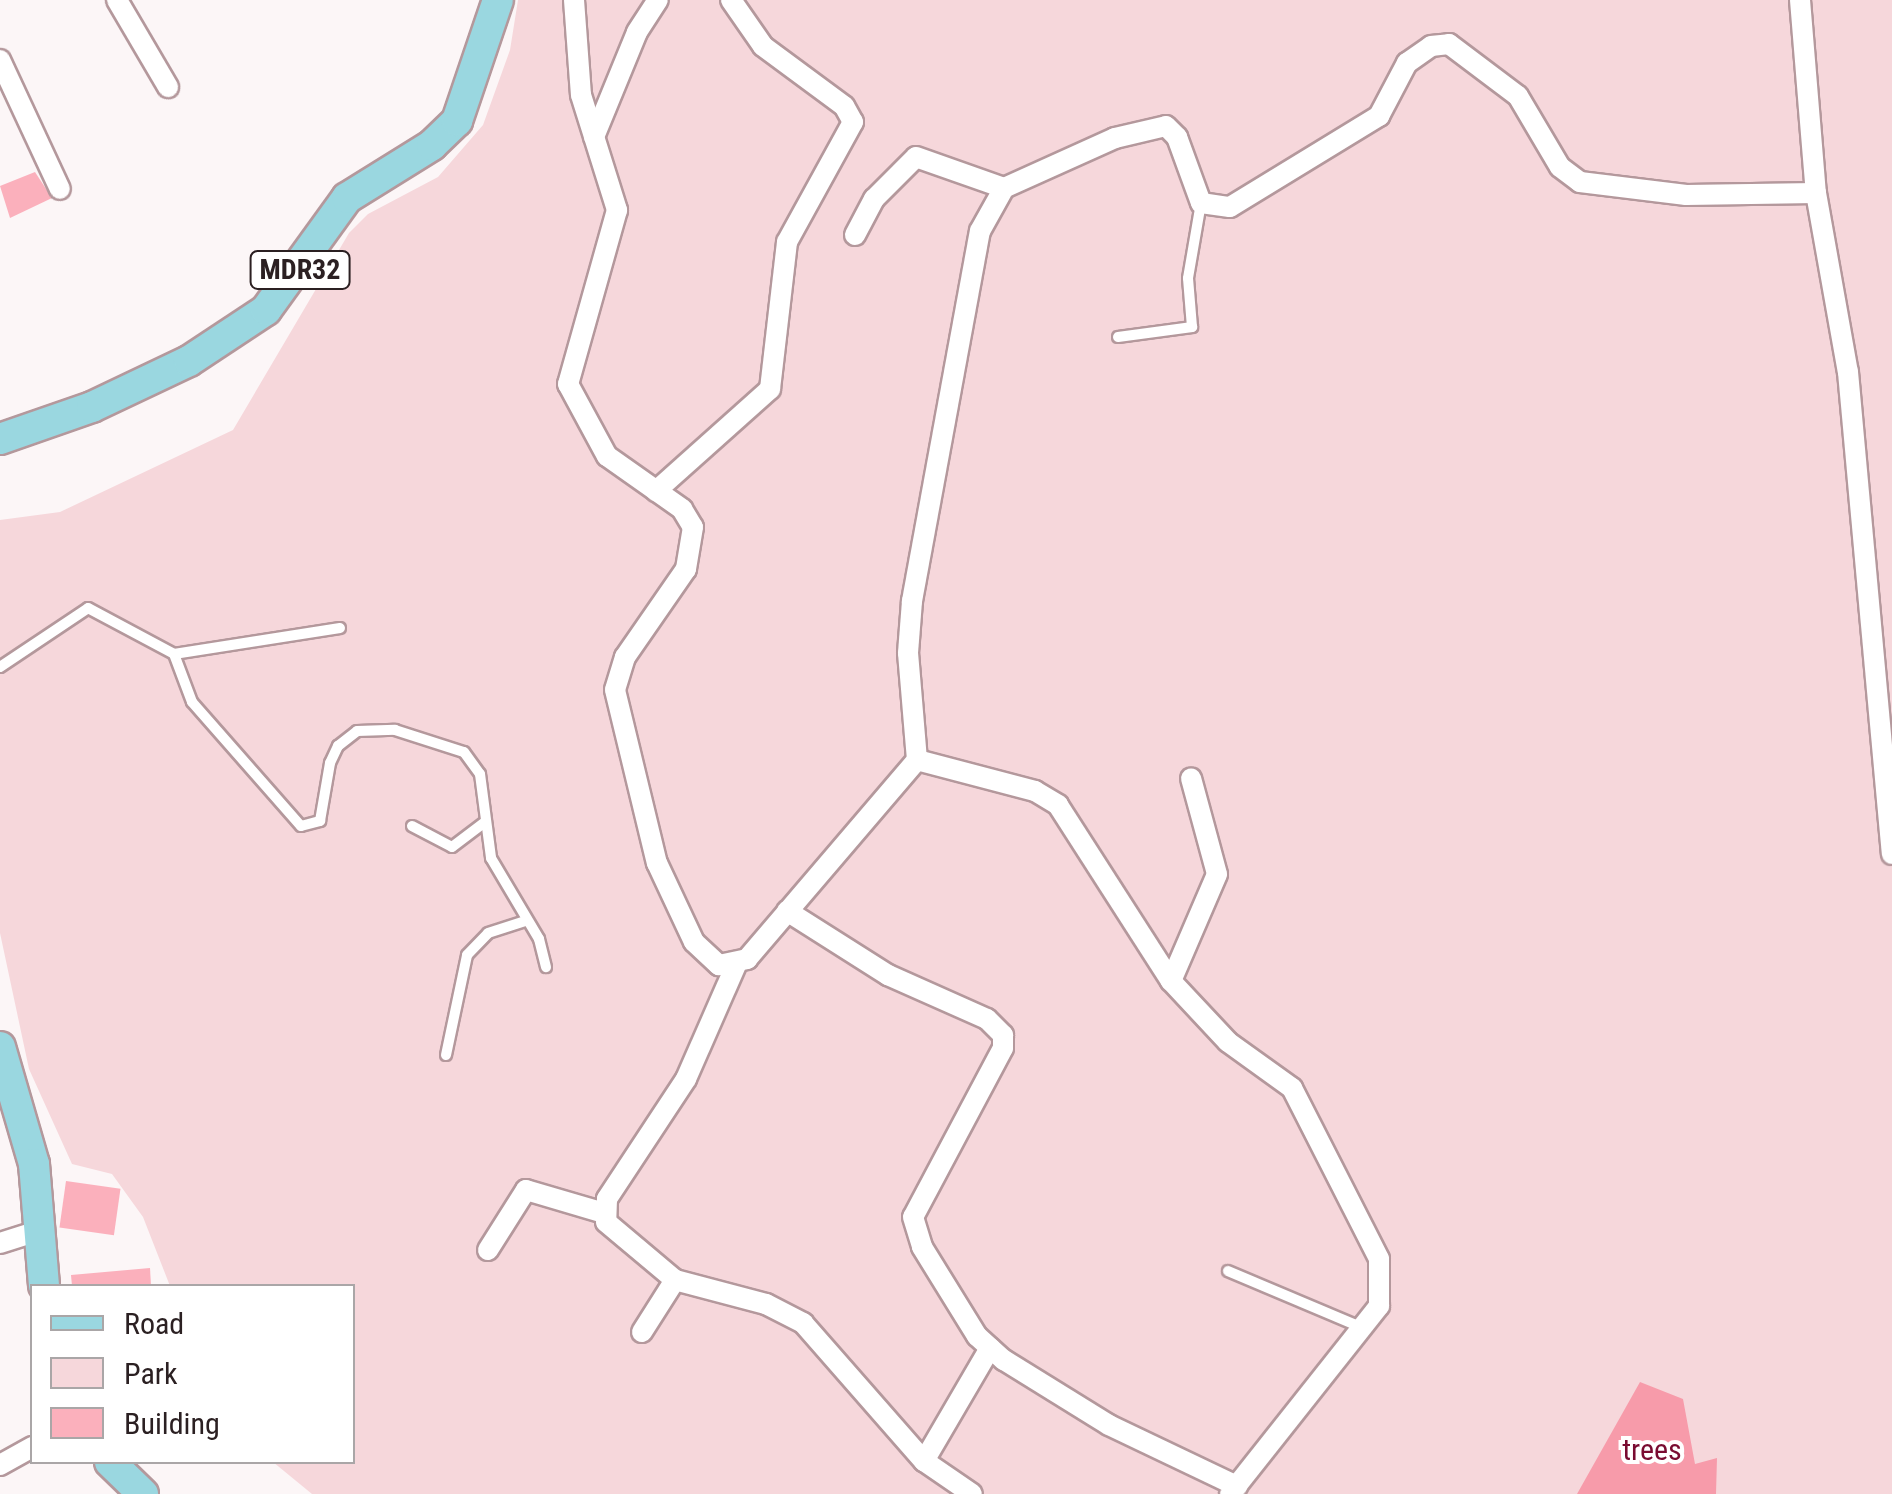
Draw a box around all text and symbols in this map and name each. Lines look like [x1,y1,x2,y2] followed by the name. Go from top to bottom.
[248,247,352,293] road number: MDR32
[30,1284,355,1464] legend
[124,1306,184,1341] text: Road
[124,1356,178,1391] text: Park
[124,1406,220,1441] text: Building
[1622,1432,1682,1468] park label: trees

